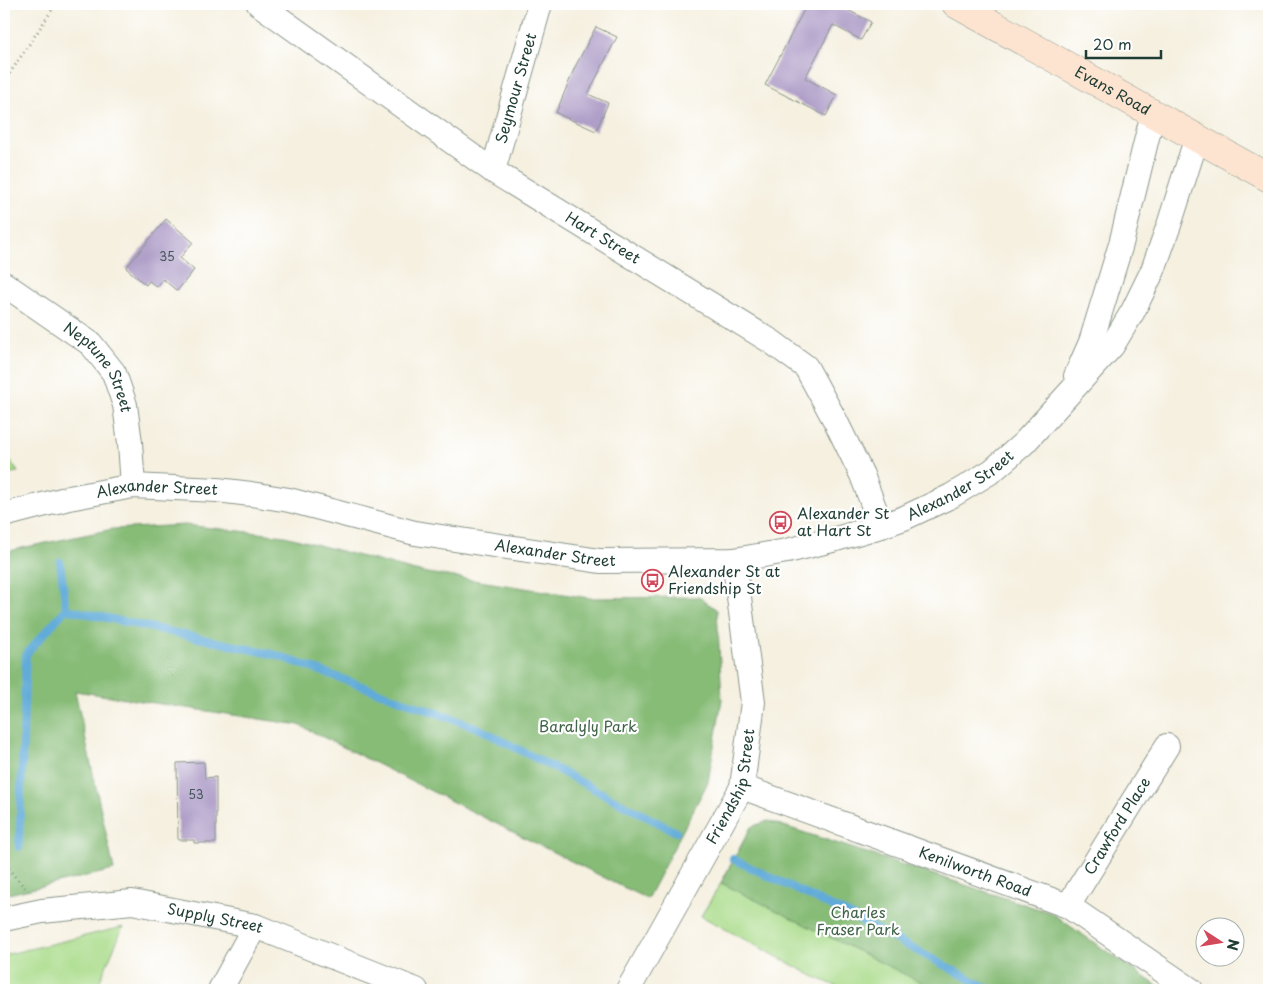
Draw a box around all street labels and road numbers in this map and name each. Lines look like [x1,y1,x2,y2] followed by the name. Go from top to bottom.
[488,30,541,146] street label: Seymour Street
[1071,59,1155,120] street label: Evans Road
[561,205,645,269] street label: Hart Street
[59,315,139,413] street label: Neptune Street
[902,444,1018,525] street label: Alexander Street
[94,473,218,503] street label: Alexander Street
[493,532,616,571] street label: Alexander Street
[699,727,759,848] street label: Friendship Street
[1077,772,1155,879] street label: Crawford Place
[916,840,1035,902] street label: Kenilworth Road
[166,896,267,938] street label: Supply Street

